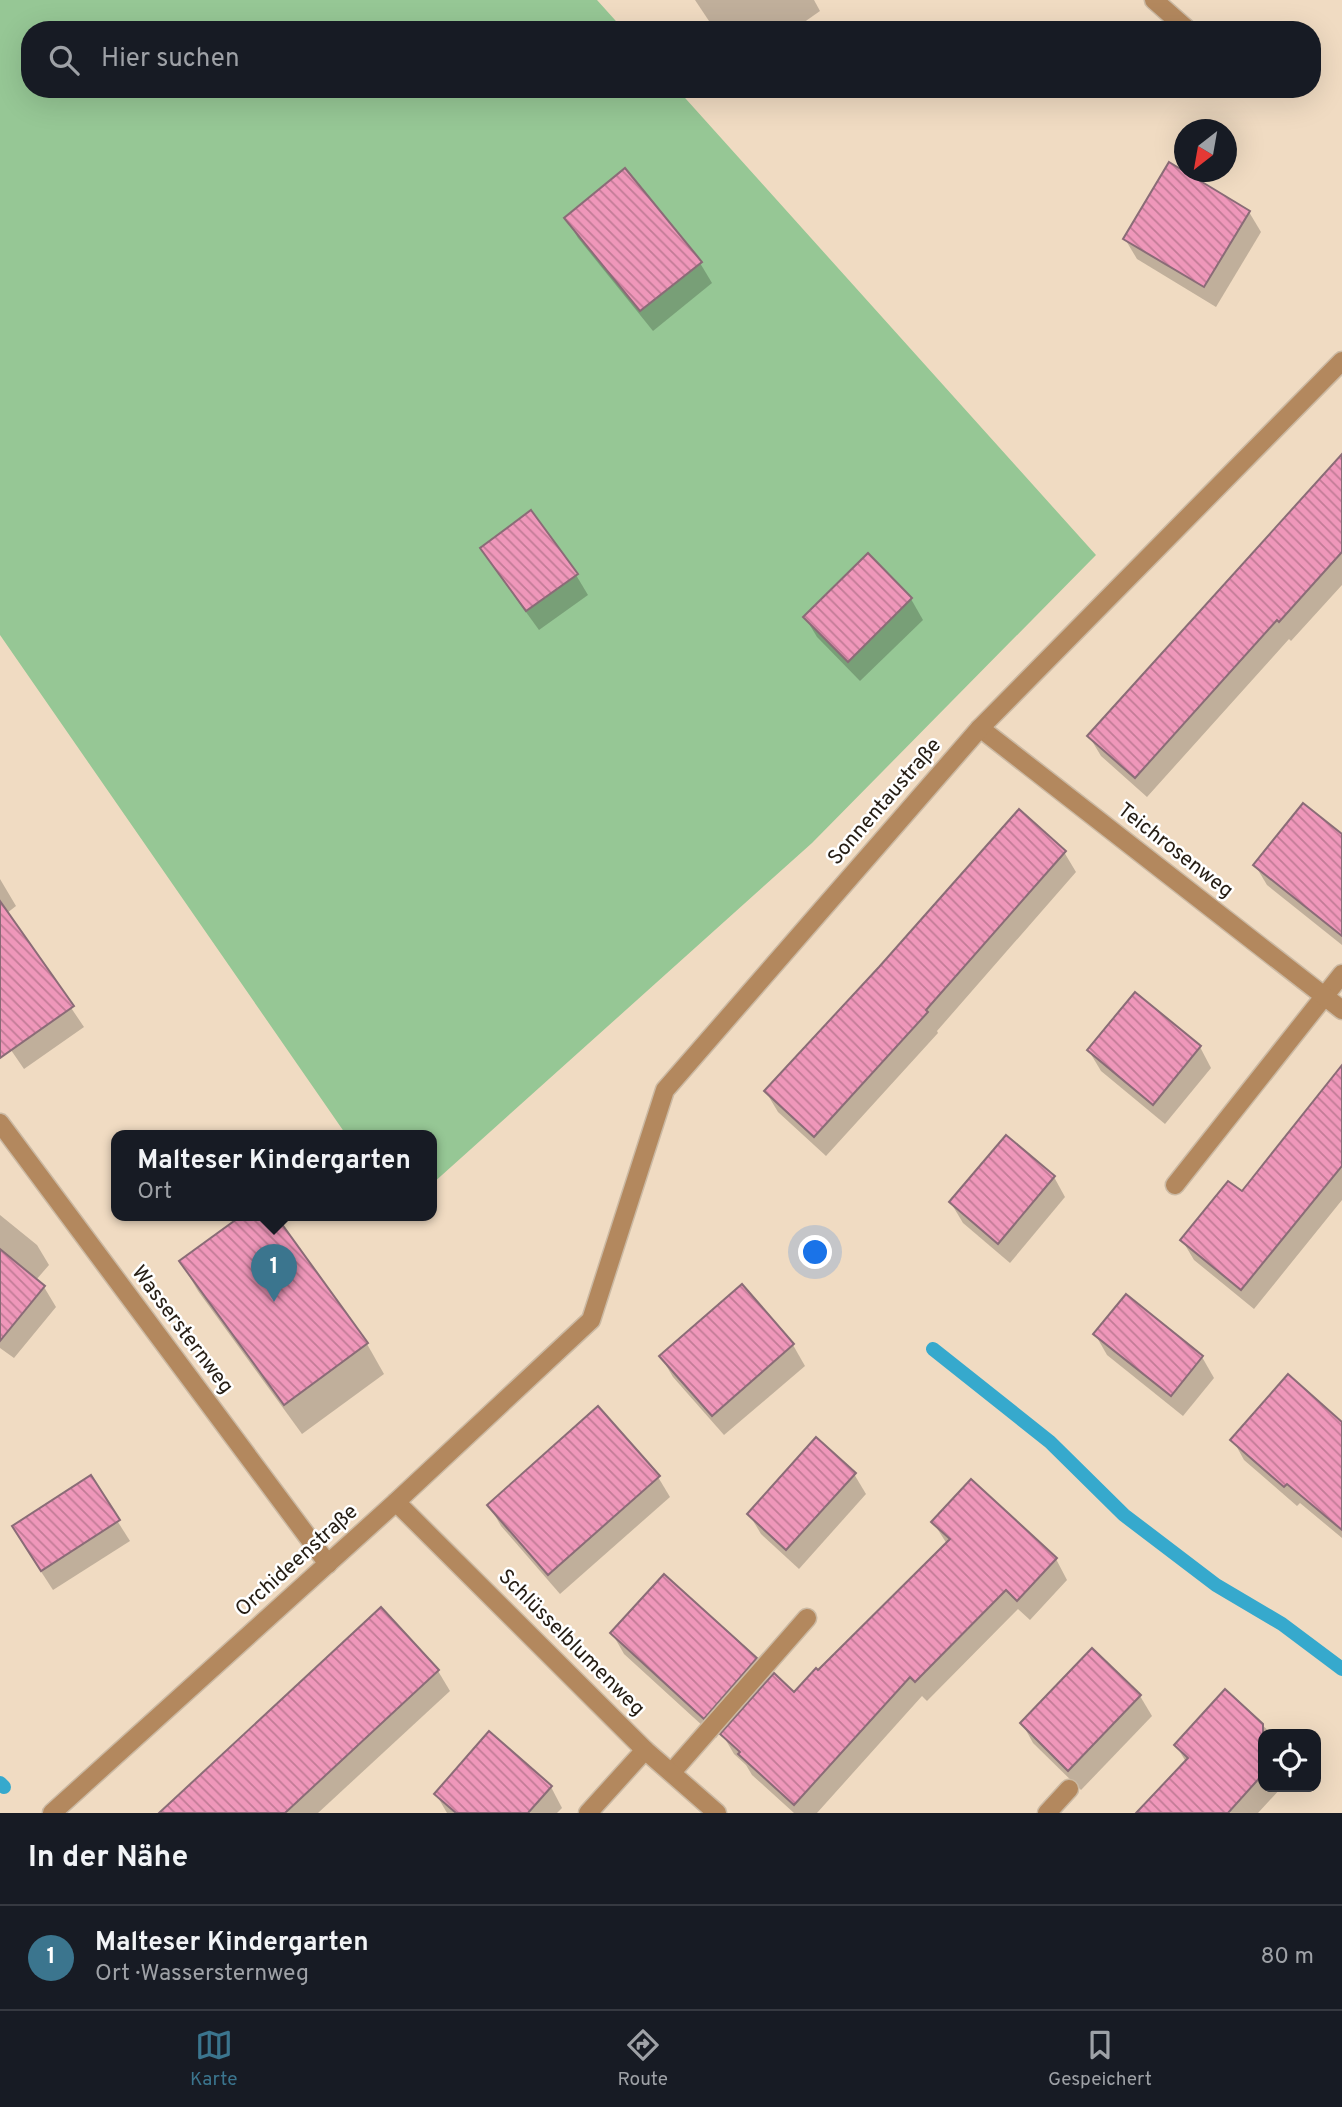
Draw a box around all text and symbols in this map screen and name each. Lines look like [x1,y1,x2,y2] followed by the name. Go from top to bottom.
[21,21,1321,98] search box
[45,41,83,79] icon: search
[101,43,240,76] text: Hier suchen
[1174,119,1237,182] north arrow
[822,733,948,871] street label: Sonnentaustraße
[1112,797,1238,905] street label: Teichrosenweg
[111,1130,437,1221] popup
[137,1145,411,1178] text: Malteser Kindergarten
[137,1178,172,1207] text: Ort
[798,1235,832,1269] your location
[251,1244,297,1302] pin: 1
[125,1260,239,1400] street label: Wassersternweg
[230,1499,364,1623] street label: Orchideenstraße
[492,1564,650,1722] street label: Schlüsselblumenweg
[1258,1729,1321,1792] map controls
[1258,1729,1321,1792] button: locate
[28,1840,188,1877] text: In der Nähe
[95,1927,369,1960] text: Malteser Kindergarten
[46,1943,56,1972] text: 1
[1261,1943,1314,1972] text: 80 m
[95,1960,309,1989] text: Ort · Wassersternweg
[190,2026,237,2092] tab: Karte
[617,2026,668,2092] tab: Route
[1048,2026,1152,2092] tab: Gespeichert

